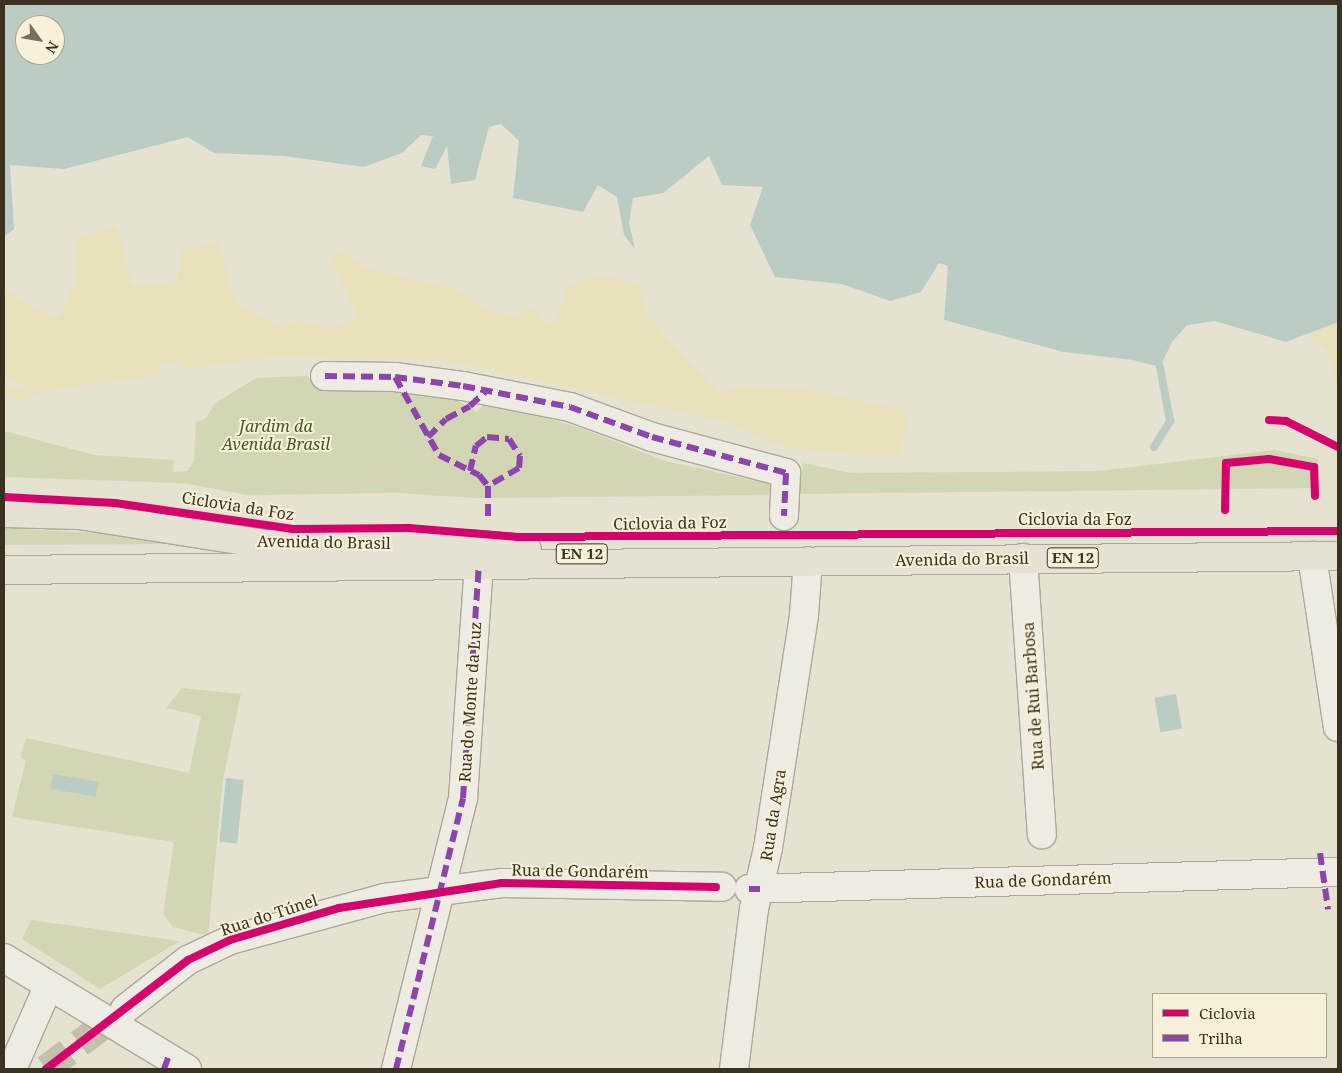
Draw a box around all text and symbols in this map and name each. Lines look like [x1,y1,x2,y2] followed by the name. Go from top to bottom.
[15,15,65,65] north arrow
[41,38,63,57] text: N
[222,416,330,454] park label: Jardim da Avenida Brasil
[180,488,296,524] street label: Ciclovia da Foz
[1018,509,1132,529] street label: Ciclovia da Foz
[613,512,727,534] street label: Ciclovia da Foz
[257,531,391,553] street label: Avenida do Brasil
[556,542,608,566] road number: EN 12
[1047,546,1099,570] road number: EN 12
[895,548,1029,570] street label: Avenida do Brasil
[455,621,485,783] street label: Rua do Monte da Luz
[1018,621,1048,771] street label: Rua de Rui Barbosa
[756,768,790,862] street label: Rua da Agra
[511,860,649,882] street label: Rua de Gondarém
[974,868,1112,892] street label: Rua de Gondarém
[218,890,320,940] street label: Rua do Túnel
[1152,993,1327,1058] legend
[1199,1003,1256,1023] text: Ciclovia
[1199,1028,1243,1048] text: Trilha

